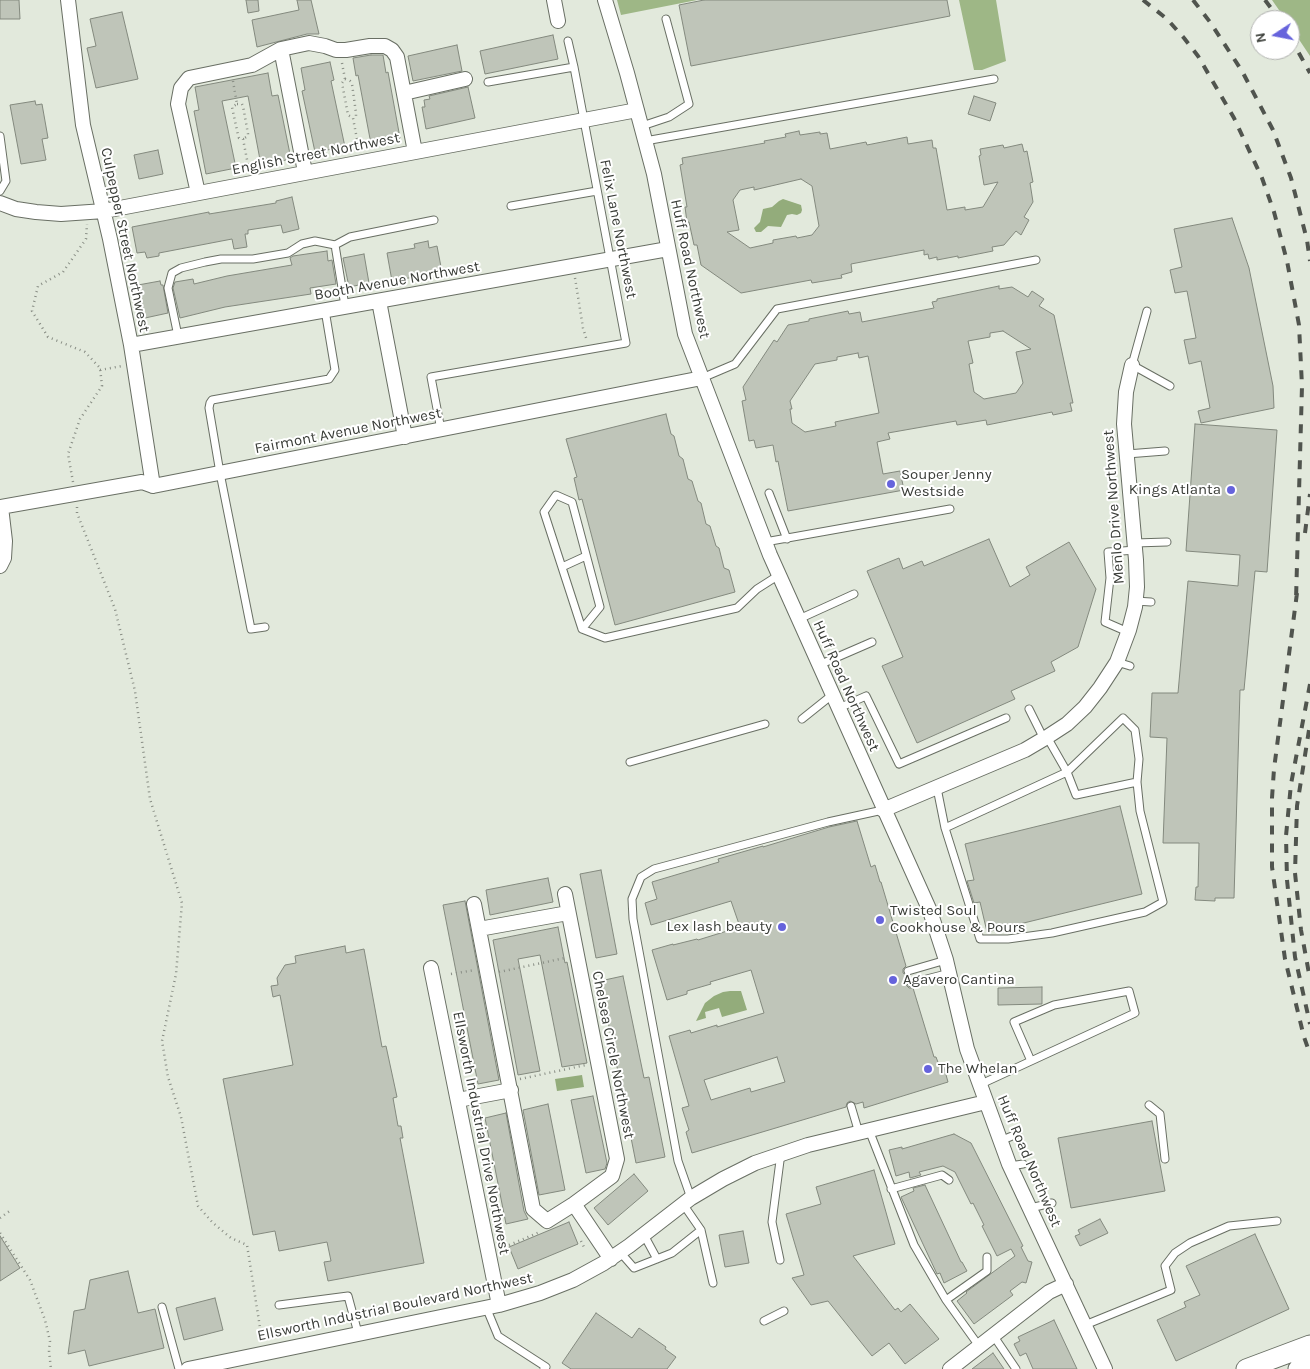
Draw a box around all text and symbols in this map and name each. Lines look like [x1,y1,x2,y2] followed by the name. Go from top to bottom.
[1250,10,1300,60] north arrow
[1251,31,1270,44] text: N
[231,129,401,179] street label: English Street Northwest
[97,146,153,334] street label: Culpepper Street Northwest
[596,158,640,300] street label: Felix Lane Northwest
[666,198,714,340] street label: Huff Road Northwest
[313,258,481,304] street label: Booth Avenue Northwest
[253,404,443,458] street label: Fairmont Avenue Northwest
[1100,429,1128,585] street label: Menlo Drive Northwest
[901,466,992,501] place label: Souper Jenny Westside
[885,478,897,490] marker: Souper Jenny Westside
[1129,481,1221,499] place label: Kings Atlanta
[1225,484,1237,496] marker: Kings Atlanta
[809,618,883,754] street label: Huff Road Northwest
[890,902,1026,937] place label: Twisted Soul Cookhouse & Pours
[874,914,886,926] marker: Twisted Soul Cookhouse & Pours
[667,918,772,936] place label: Lex lash beauty
[776,921,788,933] marker: Lex lash beauty
[588,970,638,1140] street label: Chelsea Circle Northwest
[903,971,1015,989] place label: Agavero Cantina
[887,974,899,986] marker: Agavero Cantina
[449,1010,513,1256] street label: Ellsworth Industrial Drive Northwest
[938,1060,1017,1078] place label: The Whelan
[922,1063,934,1075] marker: The Whelan
[993,1092,1065,1230] street label: Huff Road Northwest
[256,1269,534,1345] street label: Ellsworth Industrial Boulevard Northwest

